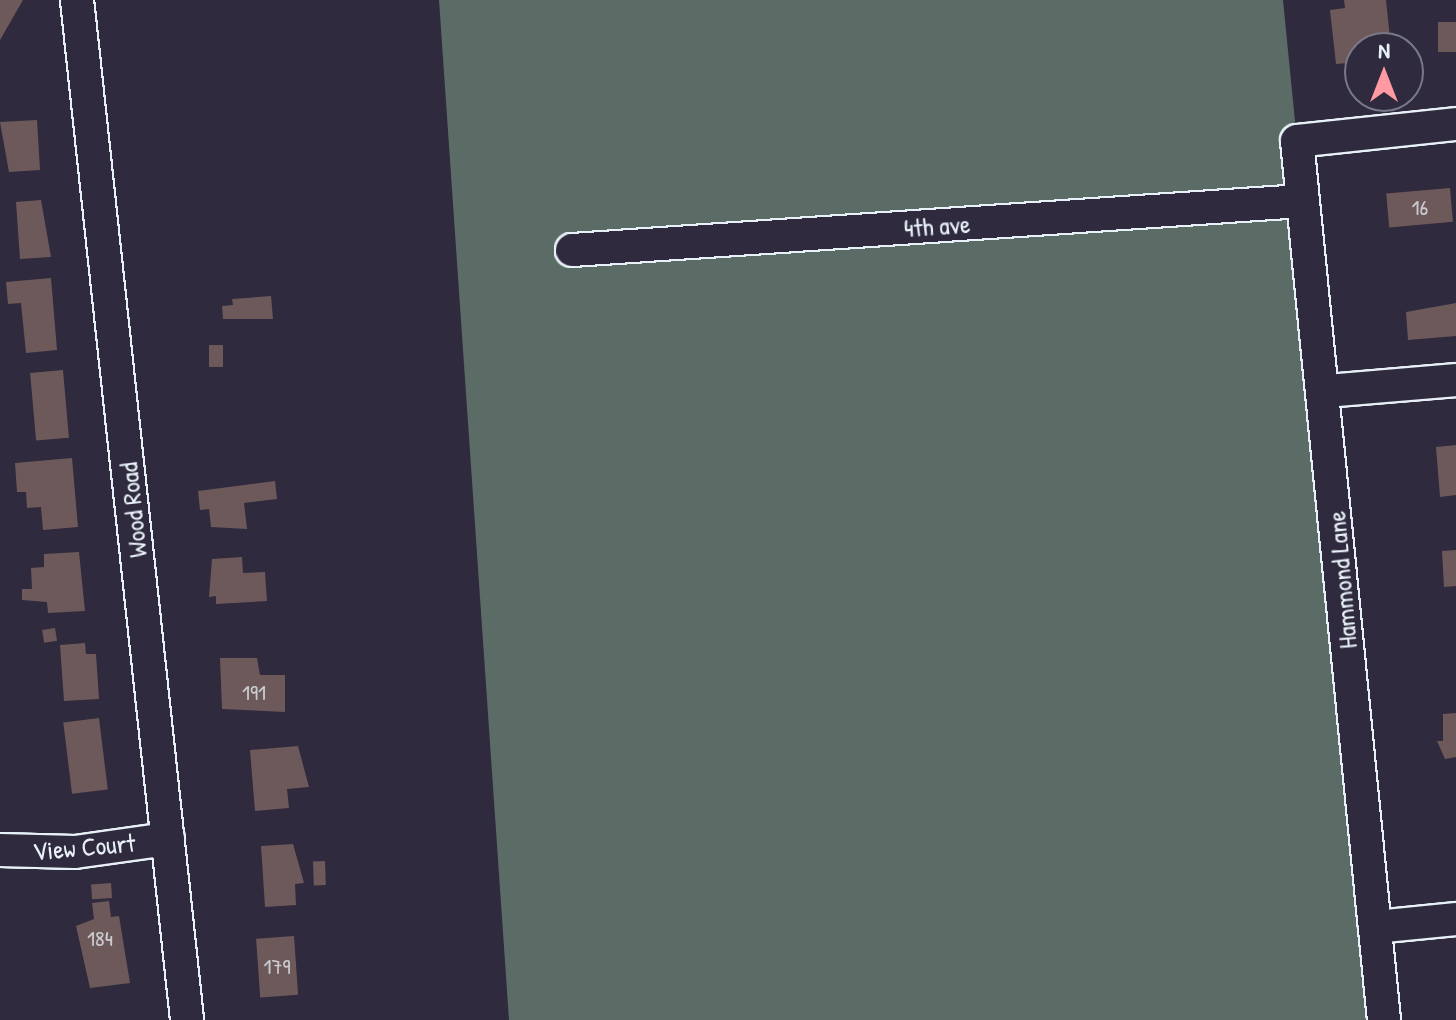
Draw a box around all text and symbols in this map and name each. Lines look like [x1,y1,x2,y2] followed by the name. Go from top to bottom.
[1344,32,1424,112] north arrow
[1378,35,1390,65] text: N
[1412,195,1428,221] house number: 16
[903,208,971,244] street label: 4th ave
[112,461,154,559] street label: Wood Road
[1320,510,1364,650] street label: Hammond Lane
[242,680,266,706] house number: 191
[31,827,137,867] street label: View Court
[87,926,113,952] house number: 184
[264,954,290,980] house number: 179

